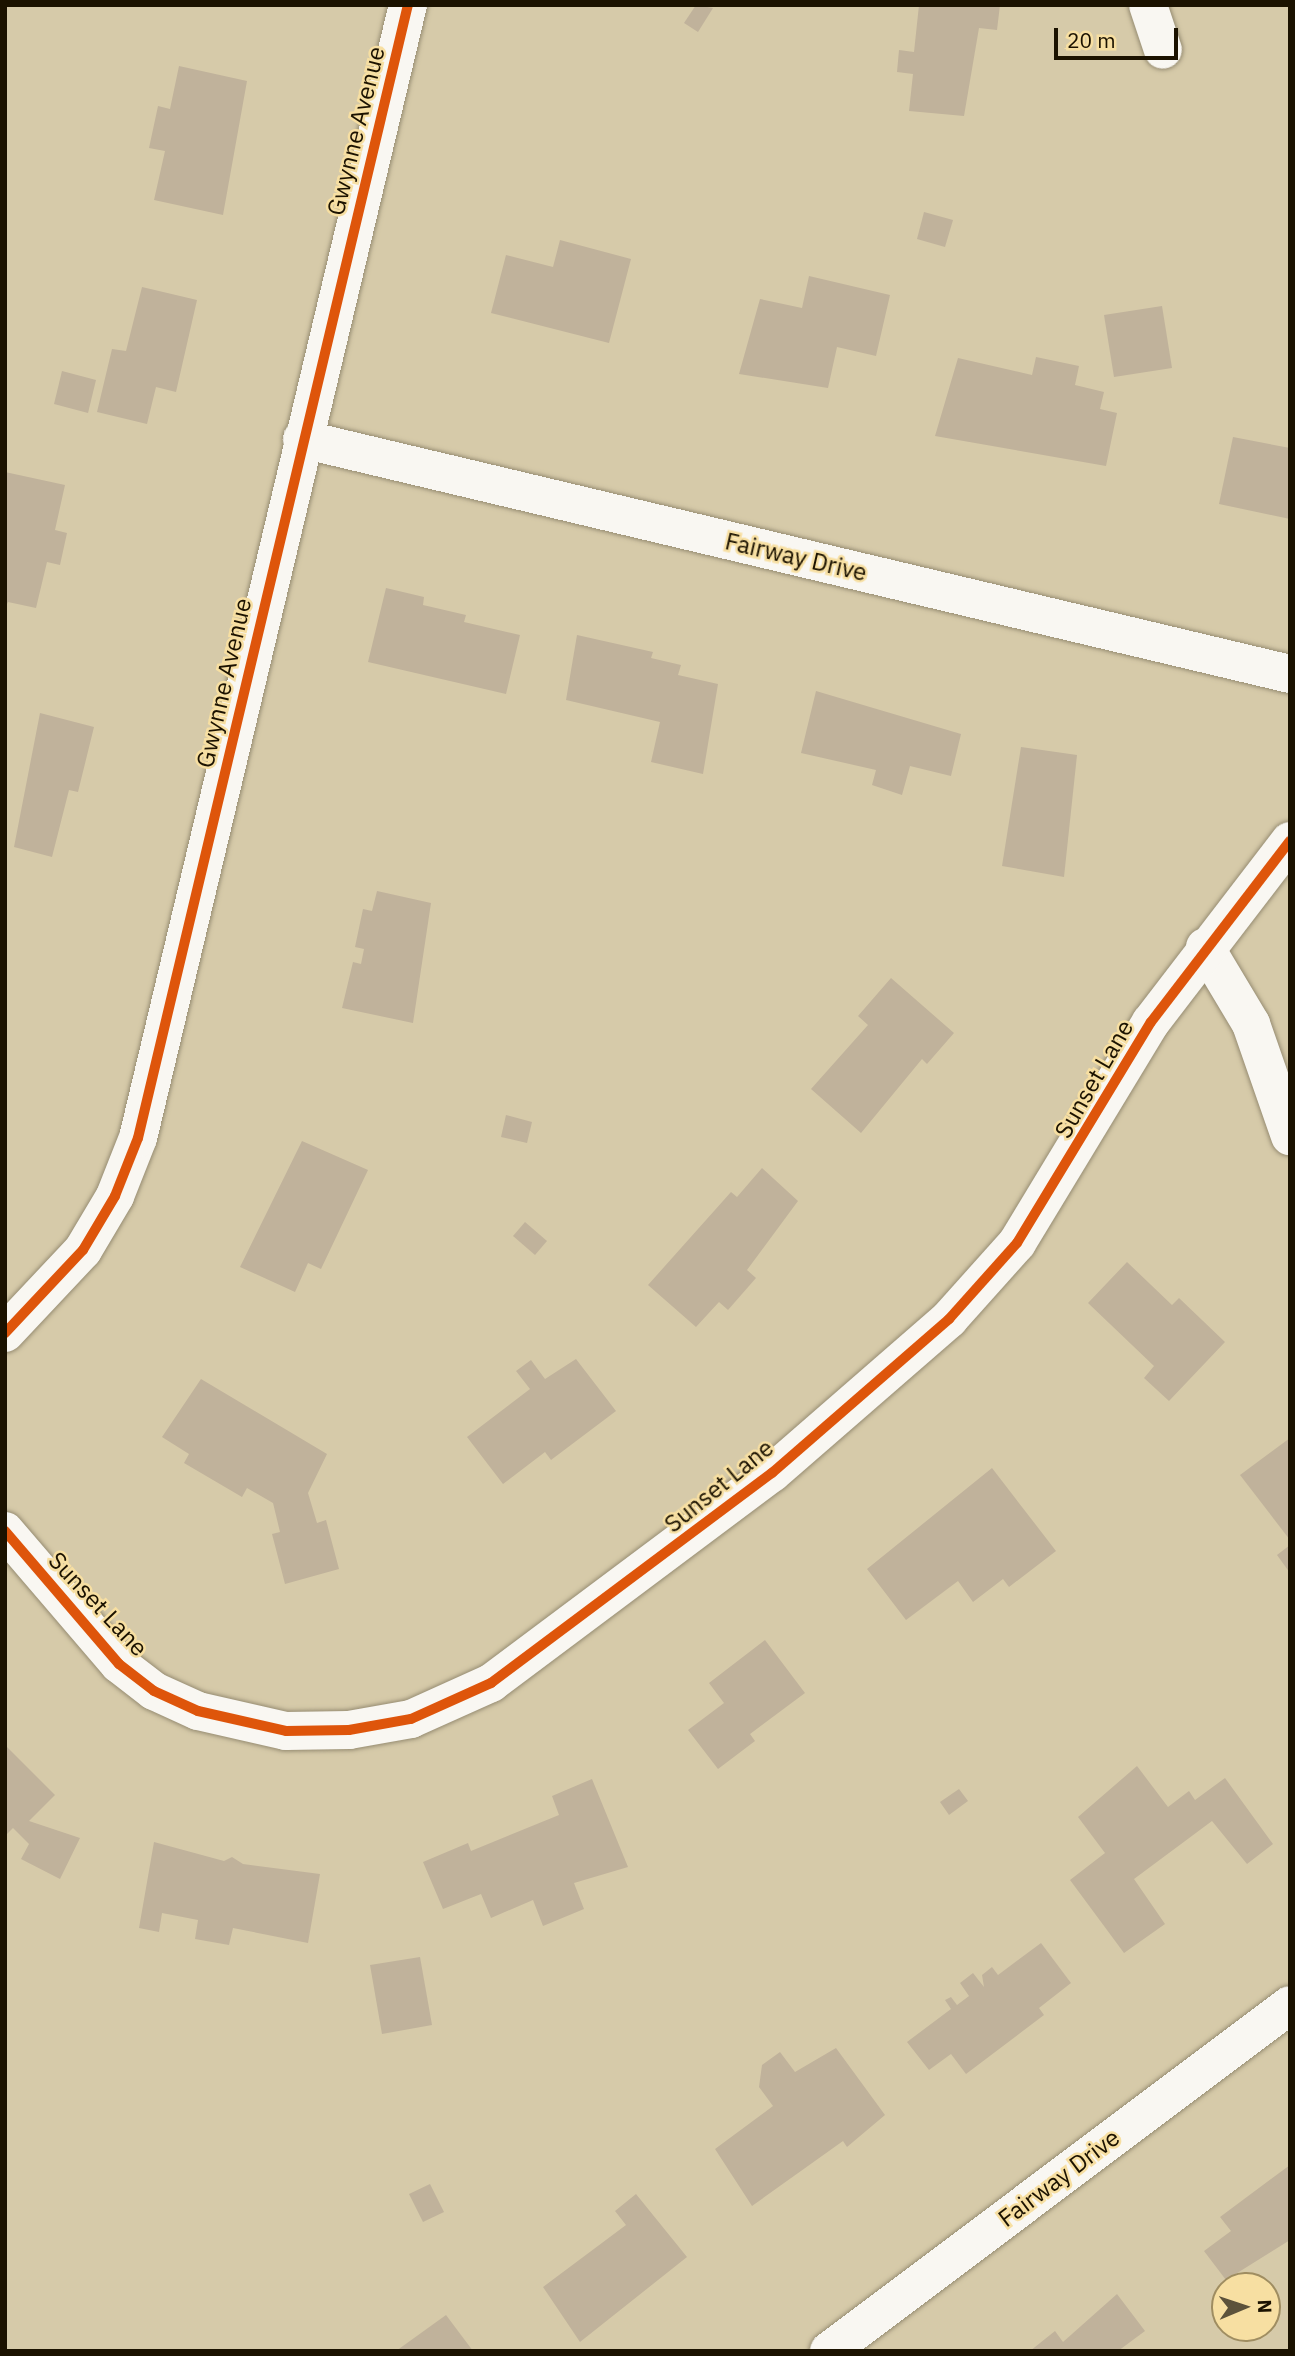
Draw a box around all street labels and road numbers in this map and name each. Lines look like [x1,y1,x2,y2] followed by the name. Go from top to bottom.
[321,43,391,219] street label: Gwynne Avenue
[722,527,870,587] street label: Fairway Drive
[190,595,258,771] street label: Gwynne Avenue
[1049,1015,1139,1143] street label: Sunset Lane
[659,1433,779,1539] street label: Sunset Lane
[43,1546,153,1662] street label: Sunset Lane
[993,2123,1125,2233] street label: Fairway Drive

